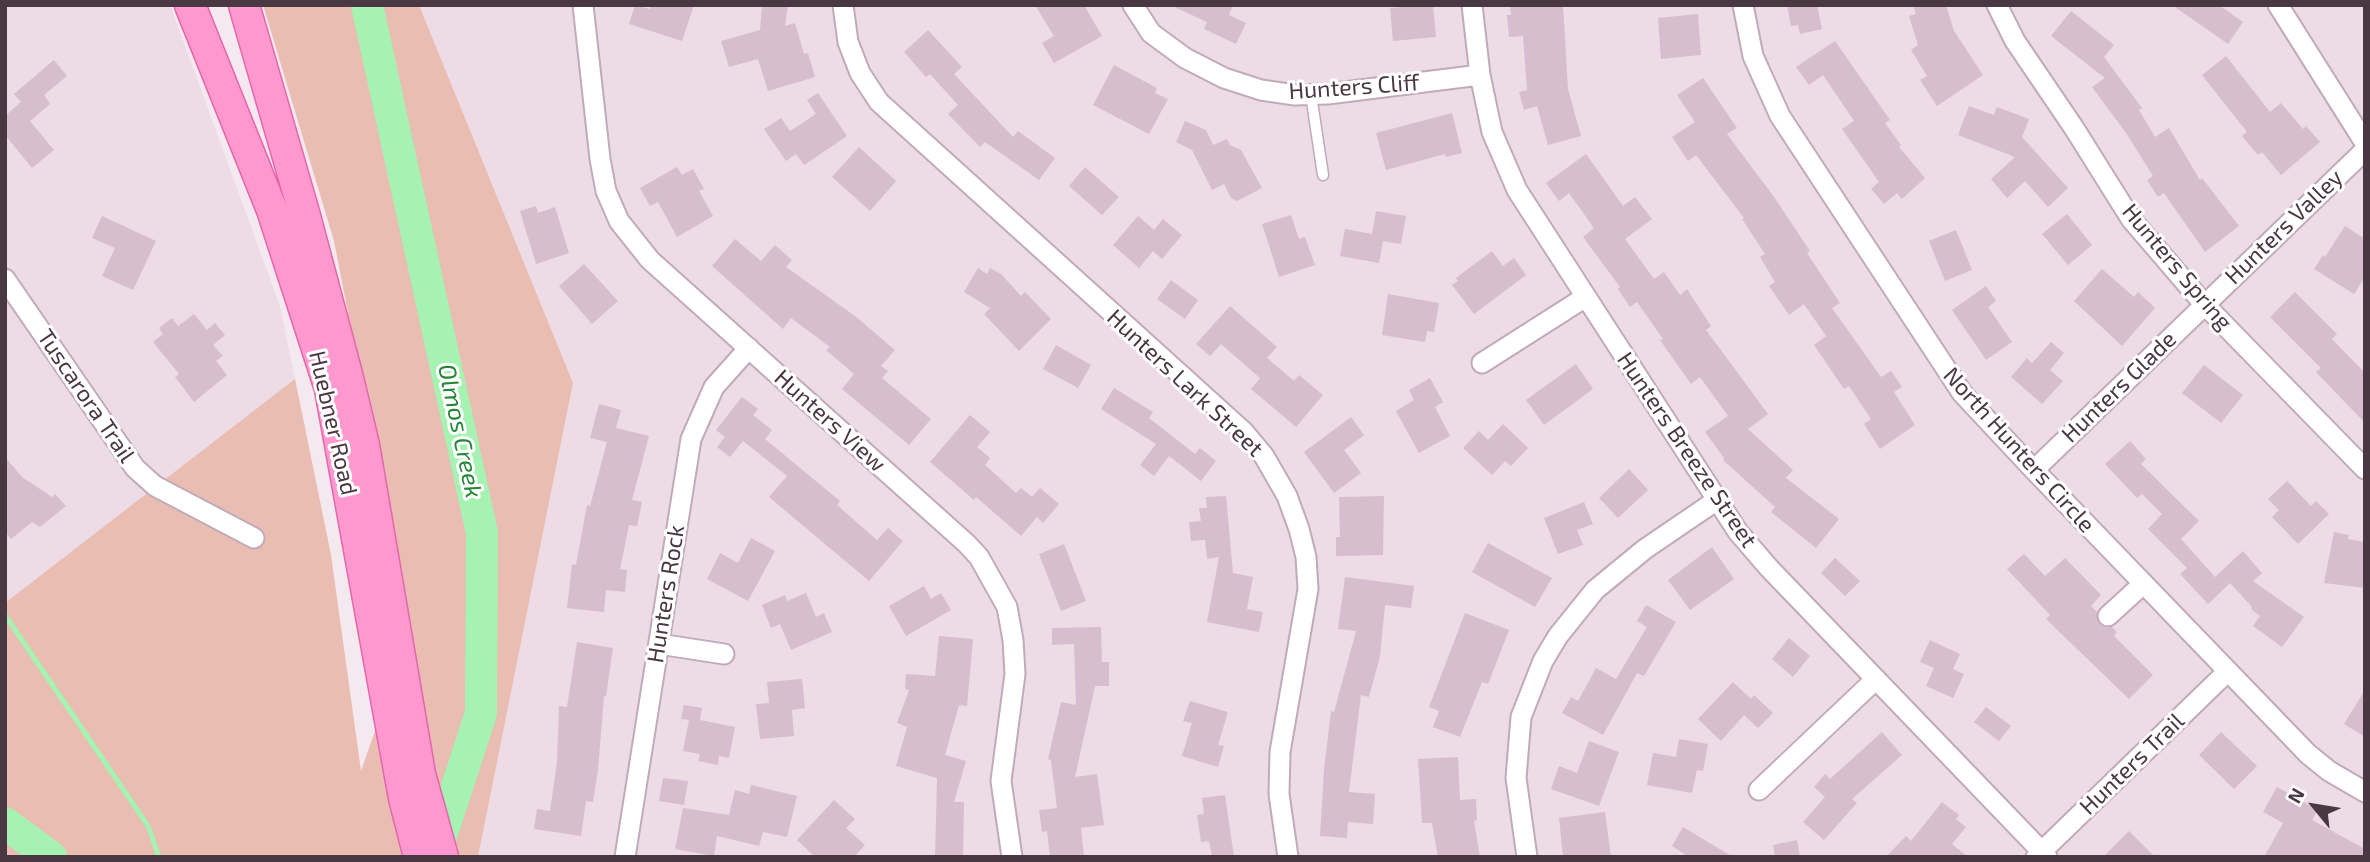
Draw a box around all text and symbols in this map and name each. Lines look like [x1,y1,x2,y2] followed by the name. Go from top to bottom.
[1288,69,1420,105] street label: Hunters Cliff
[2219,164,2349,290] street label: Hunters Valley
[2116,198,2238,336] street label: Hunters Spring
[1101,304,1269,462] street label: Hunters Lark Street
[31,324,141,468] street label: Tuscarora Trail
[2056,326,2182,448] street label: Hunters Glade
[1611,347,1763,553] street label: Hunters Breeze Street
[303,348,363,498] street label: Huebner Road
[432,361,488,501] water label: Olmos Creek
[1938,362,2100,538] street label: North Hunters Circle
[769,364,891,478] street label: Hunters View
[641,523,691,665] street label: Hunters Rock
[2074,707,2190,821] street label: Hunters Trail
[2279,771,2349,841] north arrow
[2282,784,2309,807] text: N

